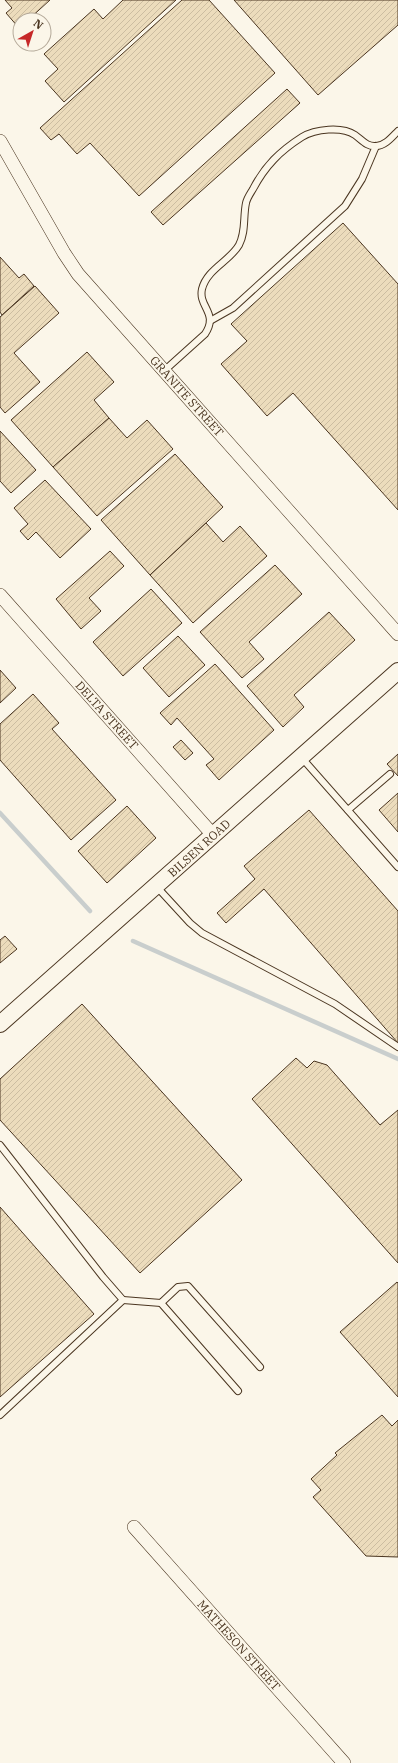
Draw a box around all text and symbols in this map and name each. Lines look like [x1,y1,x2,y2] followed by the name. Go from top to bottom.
[12,12,52,52] north arrow
[31,16,46,33] text: N
[147,353,227,439] street label: GRANITE STREET
[72,678,142,752] street label: DELTA STREET
[165,816,233,880] street label: BILSEN ROAD
[194,1597,284,1694] street label: MATHESON STREET

